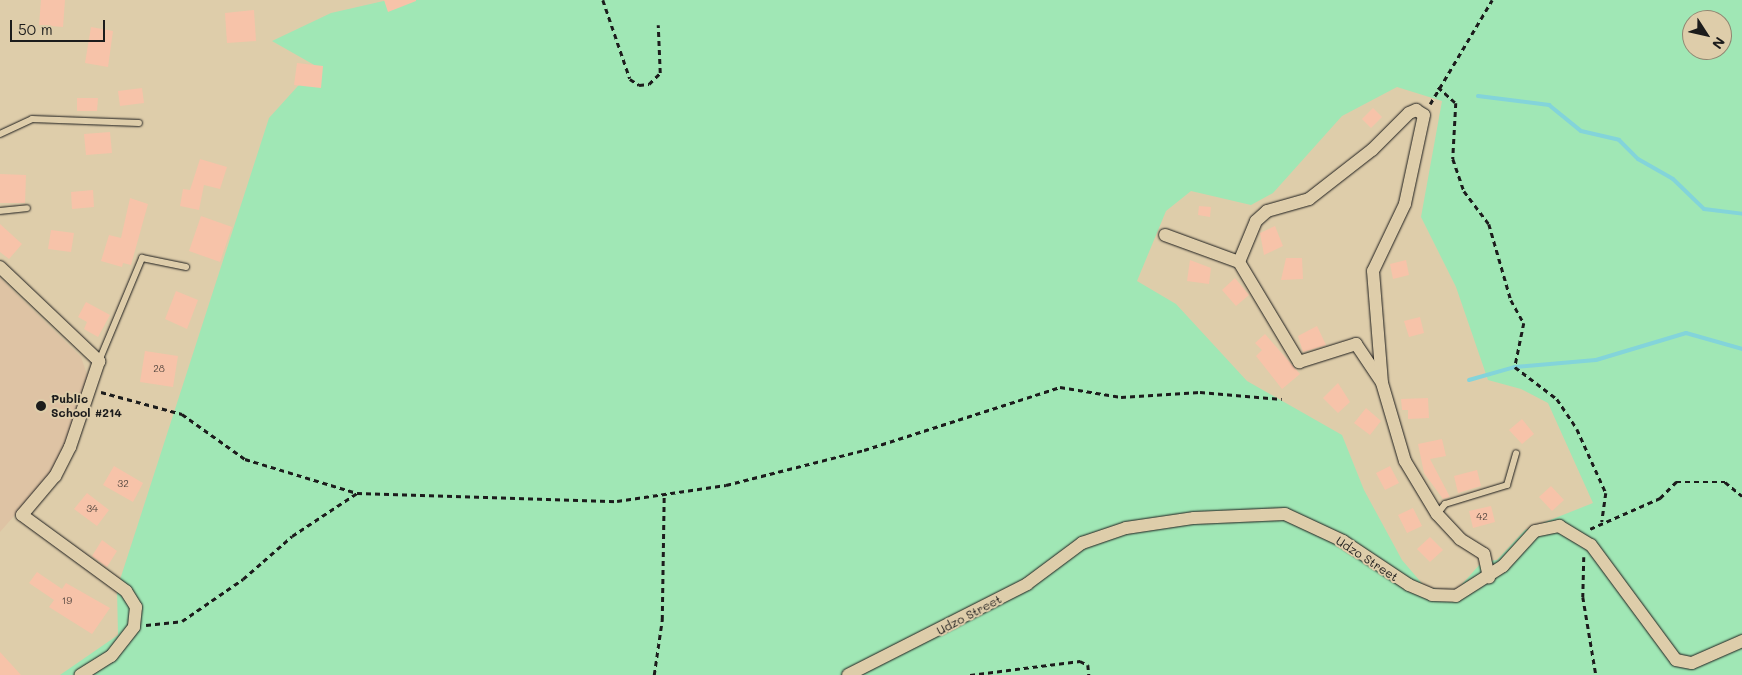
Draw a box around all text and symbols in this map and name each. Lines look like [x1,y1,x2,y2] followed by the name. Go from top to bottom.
[12,10,108,42] scale bar
[1682,10,1732,60] north arrow
[18,19,53,39] text: 50 m
[1708,34,1730,53] text: N
[153,363,165,375] house number: 28
[51,392,122,420] place label: Public School #214
[35,400,47,412] marker: Public School #214
[117,478,129,490] house number: 32
[86,503,98,515] house number: 34
[1476,511,1488,523] house number: 42
[1333,534,1401,584] street label: Udzo Street
[934,592,1004,638] street label: Udzo Street
[62,595,72,607] house number: 19

